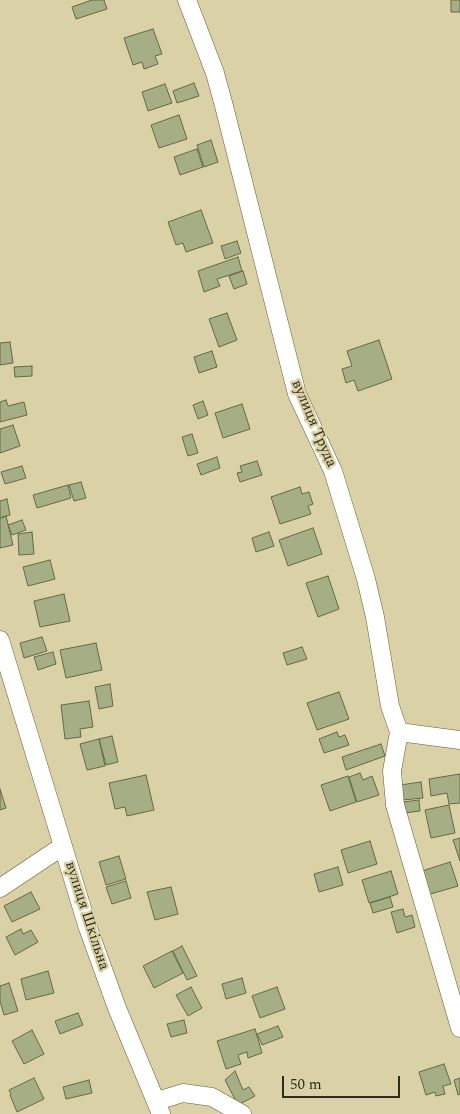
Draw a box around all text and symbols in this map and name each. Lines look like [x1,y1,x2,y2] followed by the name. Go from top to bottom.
[287,378,339,470] street label: вулиця Труда
[60,860,112,972] street label: вулиця Шкільна
[285,1066,402,1098] scale bar
[290,1073,322,1096] text: 50 m

